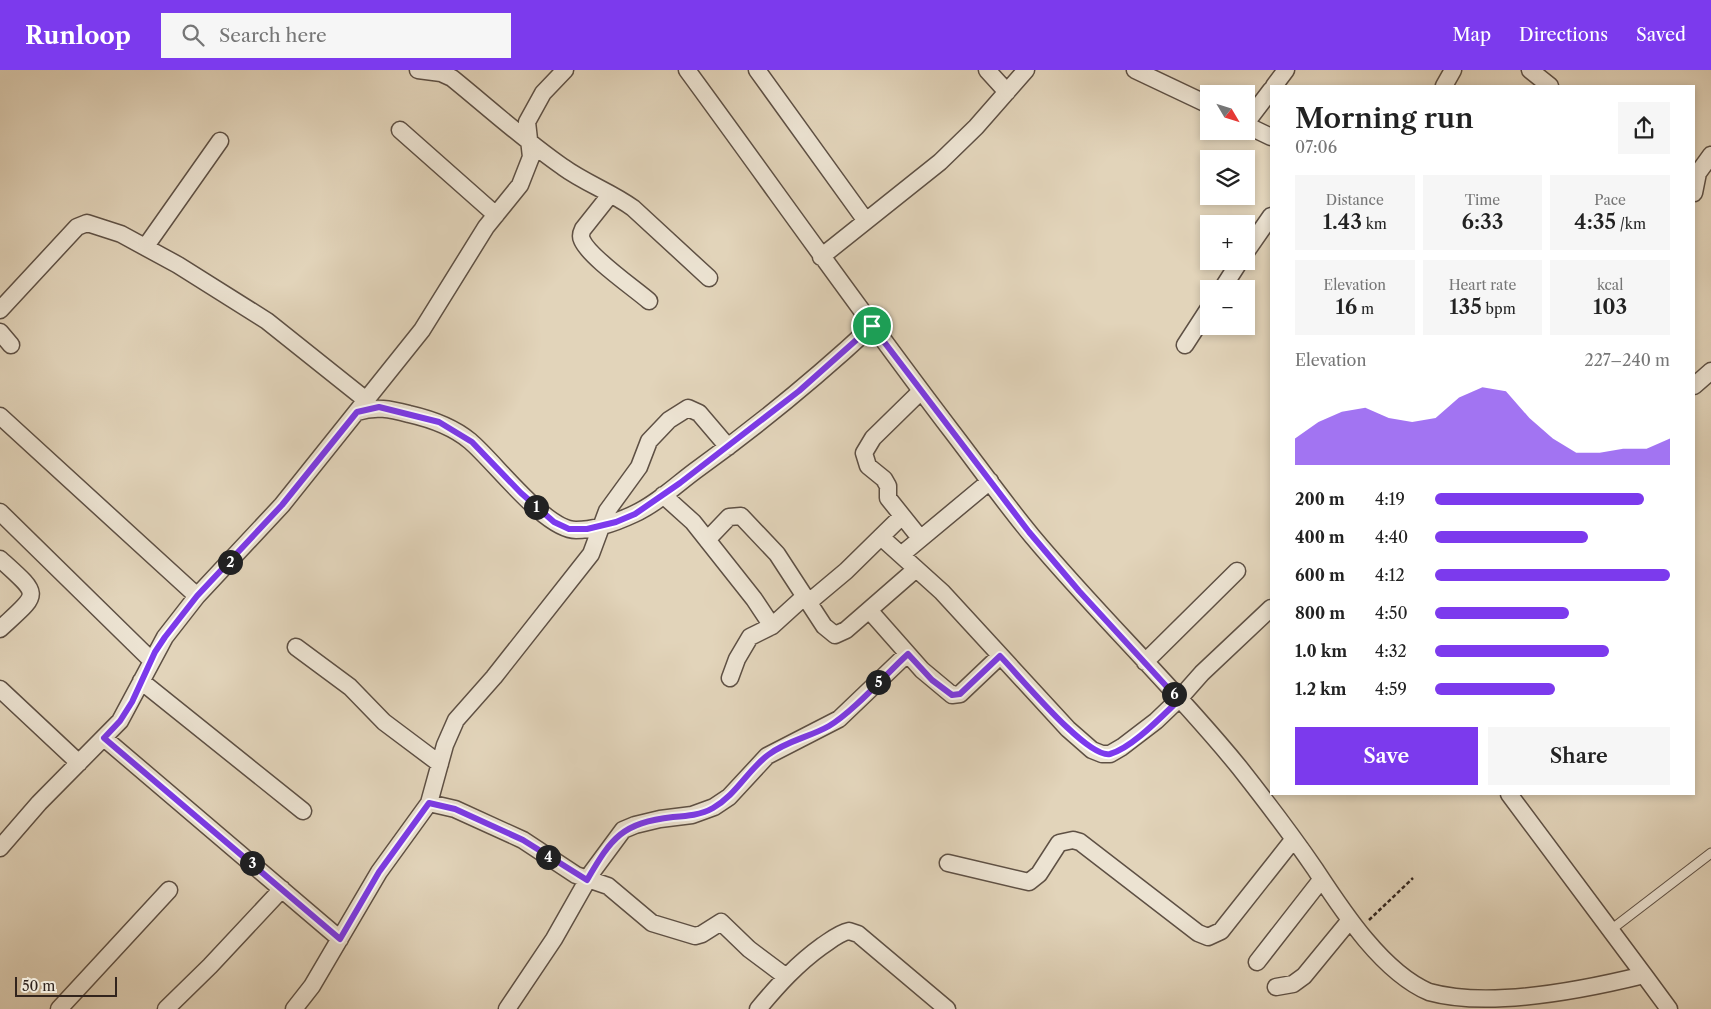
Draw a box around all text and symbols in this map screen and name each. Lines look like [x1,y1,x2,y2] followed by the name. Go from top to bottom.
[161,13,511,58] search box
[25,21,131,50] text: Runloop
[179,21,207,49] icon: search
[219,24,327,47] text: Search here
[1452,24,1491,46] text: Map
[1519,24,1608,46] text: Directions
[1636,24,1686,46] text: Saved
[1200,85,1255,140] north arrow
[1200,85,1255,335] map controls
[1295,101,1474,135] text: Morning run
[1618,102,1670,154] button: share
[1295,137,1337,157] text: 07:06
[1200,150,1255,205] button: layers
[1326,191,1384,209] text: Distance
[1465,191,1500,209] text: Time
[1594,191,1626,209] text: Pace
[1323,209,1362,234] text: 1.43
[1461,209,1504,234] text: 6:33
[1574,209,1616,234] text: 4:35
[1200,215,1255,270] button: +
[1362,215,1387,233] text: km
[1616,215,1646,233] text: /km
[1324,276,1386,294] text: Elevation
[1449,276,1516,294] text: Heart rate
[1597,276,1623,294] text: kcal
[1200,280,1255,335] button: −
[1336,294,1357,319] text: 16
[1449,294,1482,319] text: 135
[1593,294,1627,319] text: 103
[1357,300,1374,318] text: m
[1482,300,1516,318] text: bpm
[851,305,893,347] pin
[858,312,886,340] icon: arrive
[1295,350,1366,370] text: Elevation
[1584,350,1670,370] text: 227–240 m
[1295,489,1345,509] text: 200 m
[1375,489,1405,509] text: 4:19
[524,494,548,520] pin: 1
[533,498,540,516] text: 1
[1295,527,1345,547] text: 400 m
[1375,527,1408,547] text: 4:40
[218,550,242,574] pin: 2
[226,553,235,571] text: 2
[1295,565,1345,585] text: 600 m
[1375,565,1405,585] text: 4:12
[1295,603,1345,623] text: 800 m
[1375,603,1408,623] text: 4:50
[1295,641,1347,661] text: 1.0 km
[1375,641,1407,661] text: 4:32
[866,670,890,694] pin: 5
[875,673,882,691] text: 5
[1295,679,1347,699] text: 1.2 km
[1375,679,1407,699] text: 4:59
[1162,682,1186,706] pin: 6
[1170,685,1179,703] text: 6
[1295,727,1478,785] button: Save
[1488,727,1670,785] button: Share
[536,844,560,870] pin: 4
[544,848,553,866] text: 4
[240,850,264,876] pin: 3
[249,854,256,872] text: 3
[15,974,118,997] scale bar
[22,977,55,995] text: 50 m

